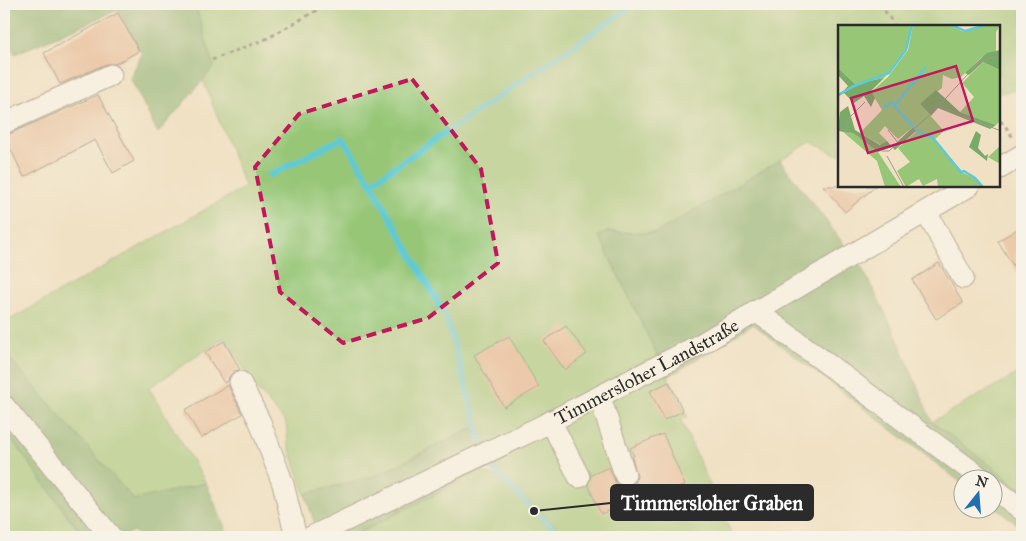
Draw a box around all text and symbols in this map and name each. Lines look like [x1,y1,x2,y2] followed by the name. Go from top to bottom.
[838,25,1001,188] inset map
[550,313,742,429] street label: Timmersloher Landstraße
[954,468,1004,518] north arrow
[973,472,990,492] text: N
[611,485,813,520] callout: Timmersloher Graben
[620,491,803,515] text: Timmersloher Graben

